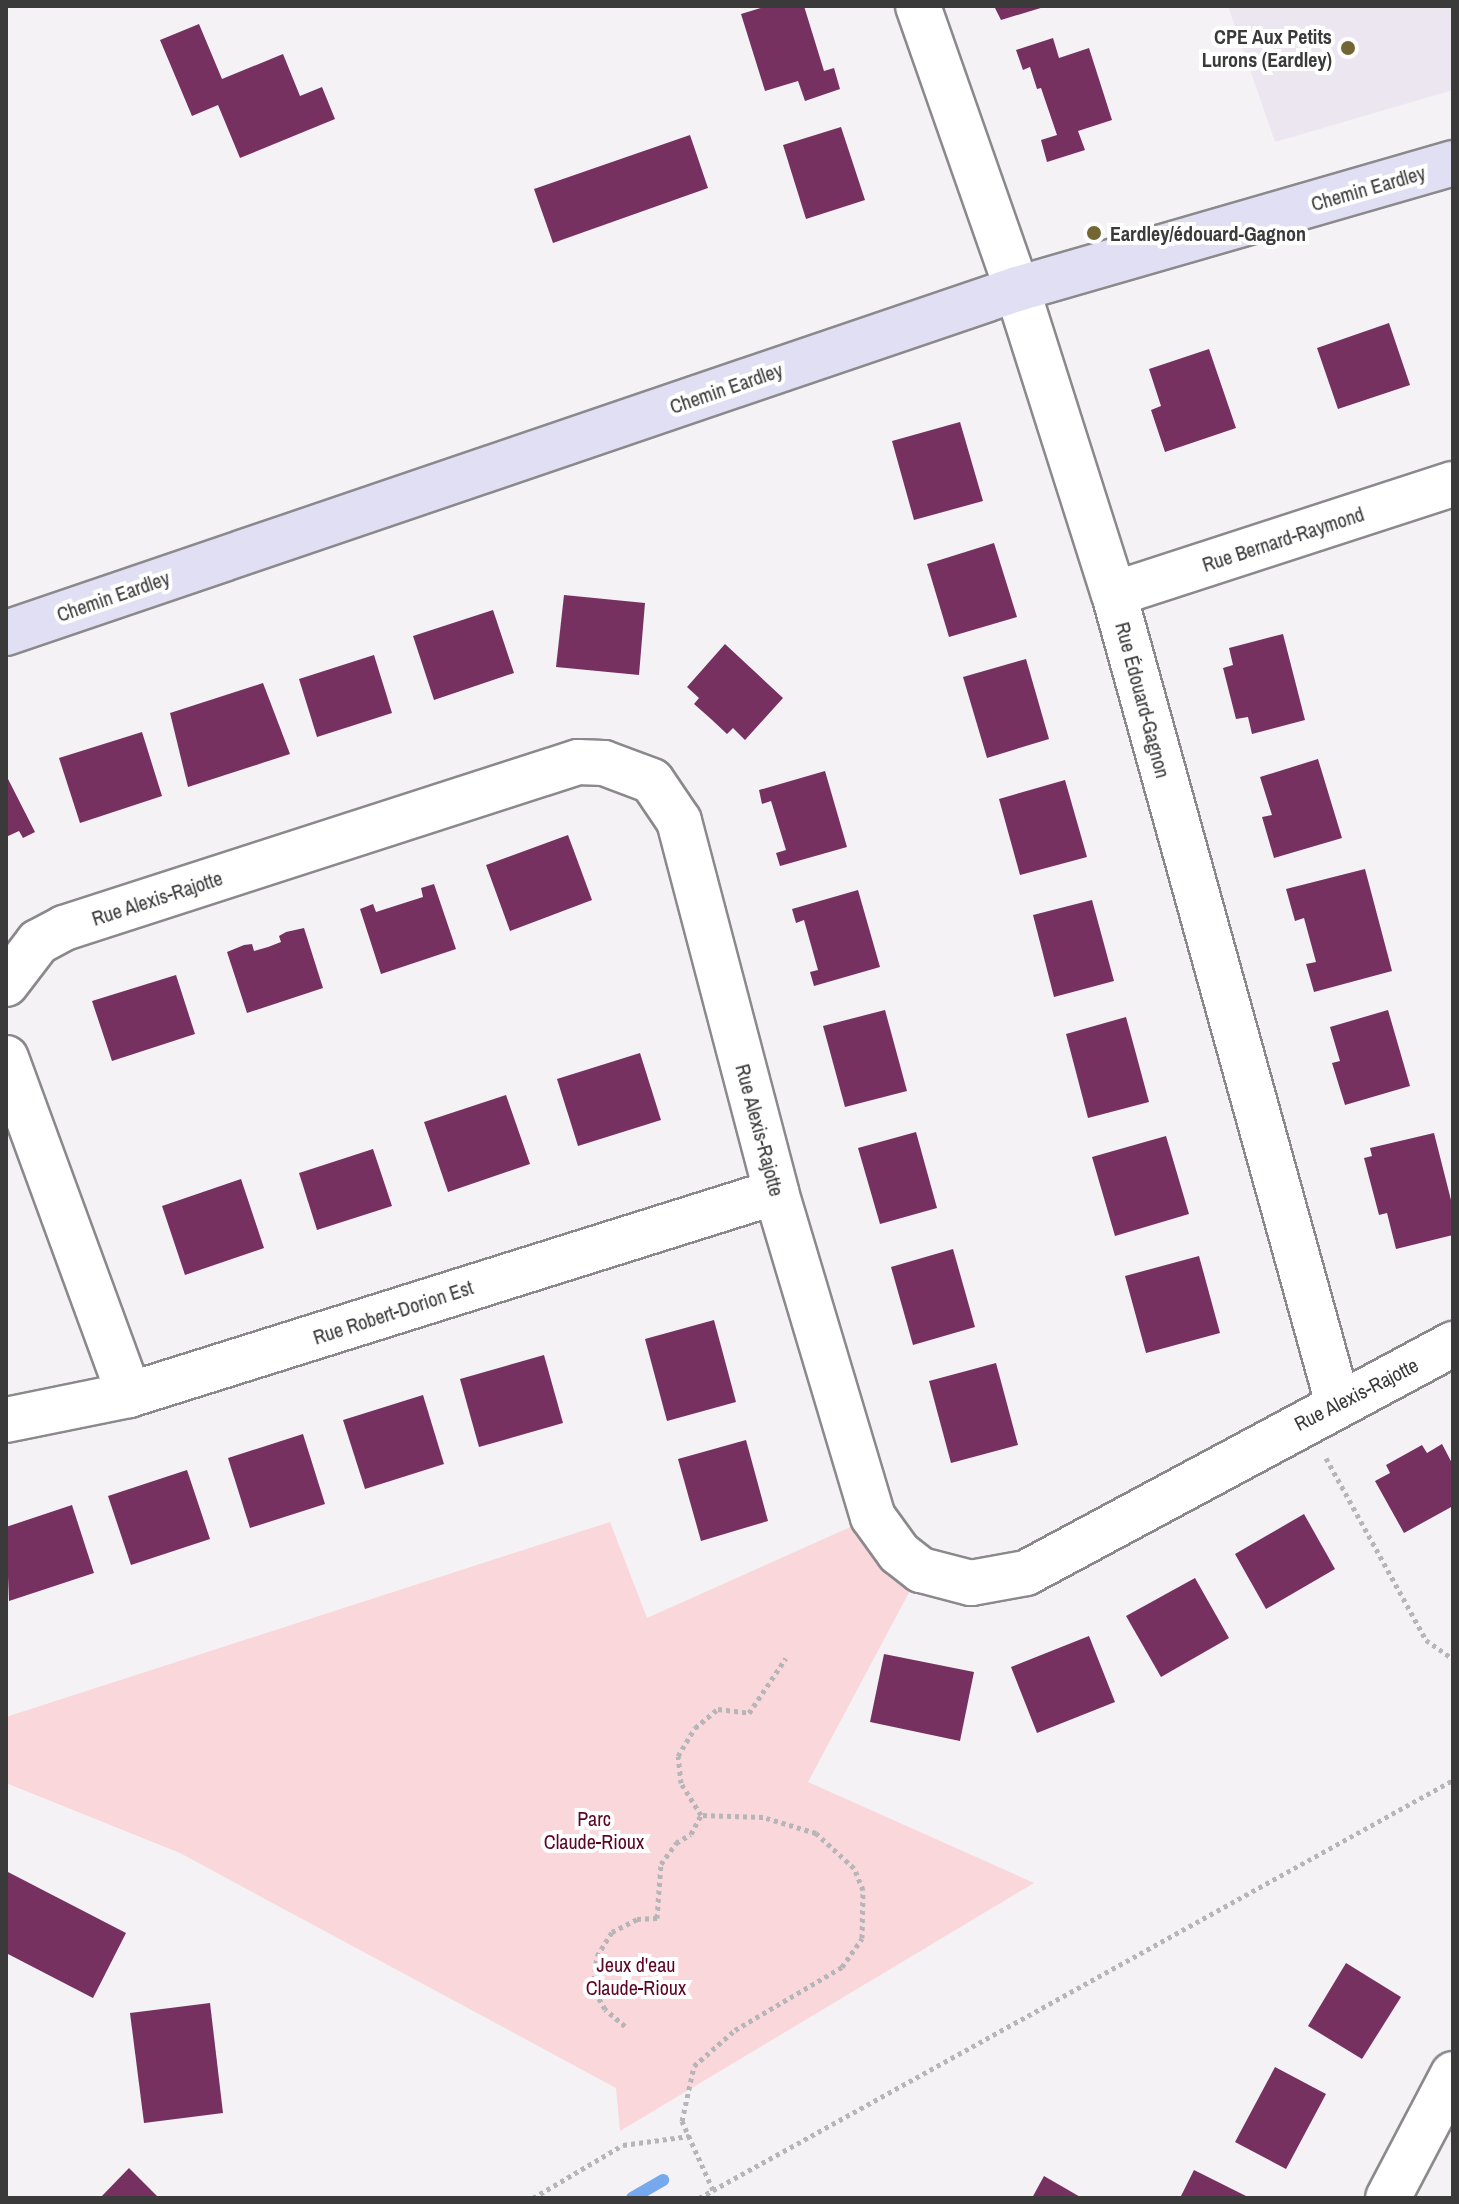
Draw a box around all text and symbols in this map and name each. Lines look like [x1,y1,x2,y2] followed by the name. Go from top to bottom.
[1202,24,1332,71] place label: CPE Aux Petits Lurons (Eardley)
[1339,39,1357,57] marker: CPE Aux Petits Lurons (Eardley)
[1308,160,1428,216] street label: Chemin Eardley
[1110,221,1306,245] place label: Eardley/édouard-Gagnon
[1085,224,1103,242] marker: Eardley/édouard-Gagnon
[667,358,785,418] street label: Chemin Eardley
[1199,502,1367,576] street label: Rue Bernard-Raymond
[54,566,172,626] street label: Chemin Eardley
[1111,619,1175,781] street label: Rue Édouard-Gagnon
[88,865,226,931] street label: Rue Alexis-Rajotte
[731,1061,789,1199] street label: Rue Alexis-Rajotte
[310,1275,476,1349] street label: Rue Robert-Dorion Est
[1290,1352,1422,1436] street label: Rue Alexis-Rajotte
[544,1806,644,1853] park label: Parc Claude-Rioux
[586,1952,686,1999] park label: Jeux d'eau Claude-Rioux

